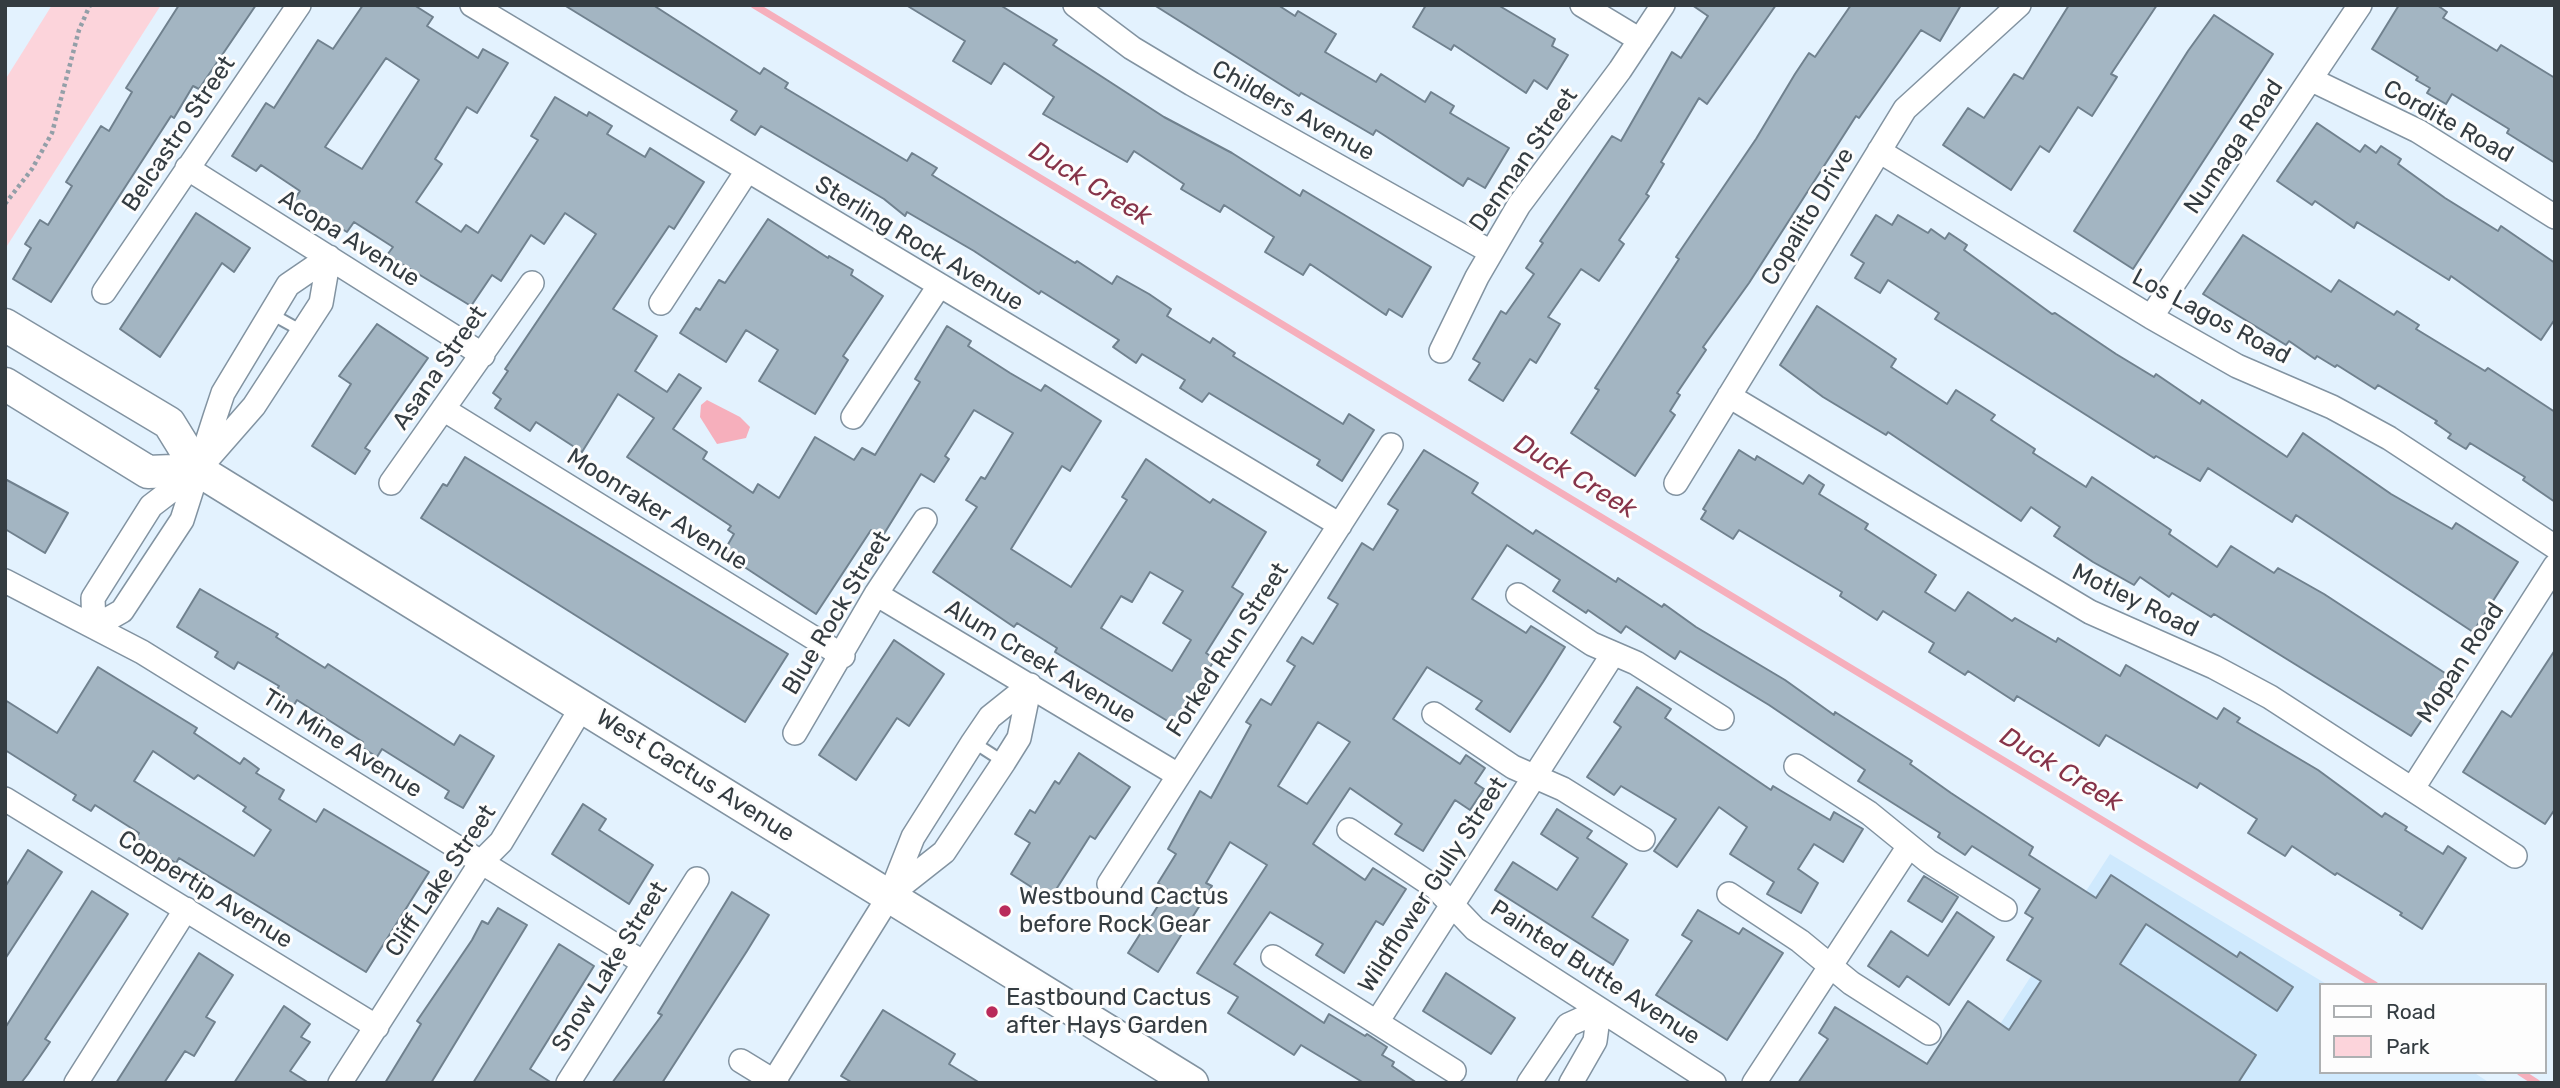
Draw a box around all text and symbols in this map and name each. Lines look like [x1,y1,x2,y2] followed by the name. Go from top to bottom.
[116,51,242,217] street label: Belcastro Street
[1207,54,1379,168] street label: Childers Avenue
[2178,74,2290,220] street label: Numaga Road
[2378,74,2518,170] street label: Cordite Road
[1464,83,1584,237] street label: Denman Street
[1023,135,1157,233] water label: Duck Creek
[1756,143,1860,291] street label: Copalito Drive
[810,170,1028,318] street label: Sterling Rock Avenue
[273,184,425,294] street label: Acopa Avenue
[2127,263,2295,371] street label: Los Lagos Road
[387,301,493,435] street label: Asana Street
[1508,428,1642,526] water label: Duck Creek
[561,443,753,577] street label: Moonraker Avenue
[777,526,897,700] street label: Blue Rock Street
[1161,557,1295,743] street label: Forked Run Street
[2067,558,2203,644] street label: Motley Road
[939,594,1141,730] street label: Alum Creek Avenue
[2411,597,2511,729] street label: Mopan Road
[257,683,427,805] street label: Tin Mine Avenue
[591,703,799,849] street label: West Cactus Avenue
[1994,721,2128,819] water label: Duck Creek
[1352,772,1514,998] street label: Wildflower Gully Street
[379,799,503,963] street label: Cliff Lake Street
[112,825,298,955] street label: Coppertip Avenue
[546,877,674,1057] street label: Snow Lake Street
[1019,883,1229,939] place label: Westbound Cactus before Rock Gear
[1485,894,1705,1052] street label: Painted Butte Avenue
[997,903,1013,919] marker: Westbound Cactus before Rock Gear
[2318,983,2546,1074] legend
[1006,984,1211,1040] place label: Eastbound Cactus after Hays Garden
[2386,999,2436,1024] text: Road
[984,1004,1000,1020] marker: Eastbound Cactus after Hays Garden
[2386,1034,2430,1059] text: Park

